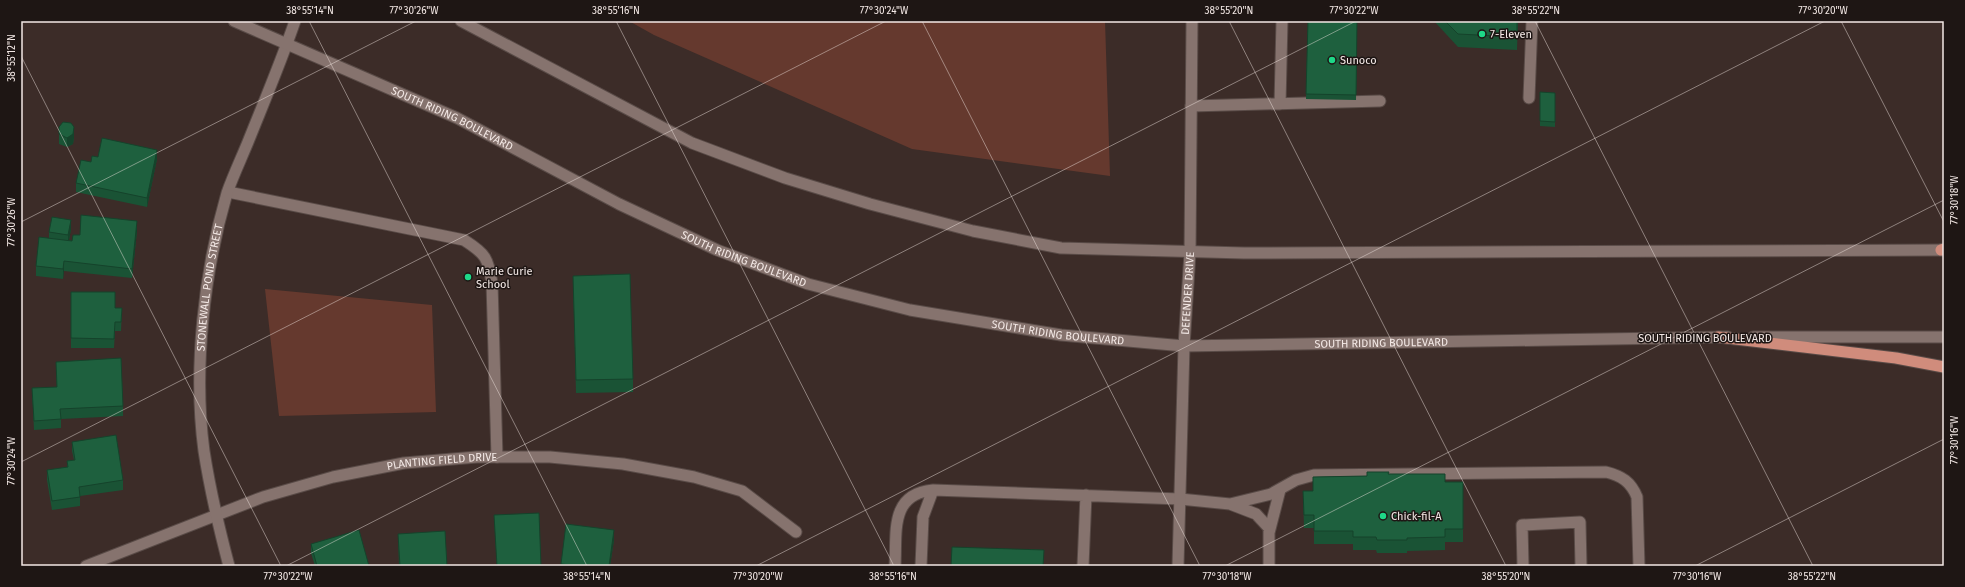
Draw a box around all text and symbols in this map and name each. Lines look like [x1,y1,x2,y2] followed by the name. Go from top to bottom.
[286,5,334,17] text: 38°55'14"N
[389,5,439,17] text: 77°30'26"W
[592,5,640,17] text: 38°55'16"N
[860,5,909,17] text: 77°30'24"W
[1205,5,1253,17] text: 38°55'20"N
[1329,5,1379,17] text: 77°30'22"W
[1512,5,1560,17] text: 38°55'22"N
[1798,5,1849,17] text: 77°30'20"W
[1490,28,1532,41] place label: 7-Eleven
[1477,29,1487,39] marker: 7-Eleven
[6,34,18,82] text: 38°55'12"N
[1340,54,1377,67] place label: Sunoco
[1327,55,1337,65] marker: Sunoco
[389,84,515,153] street label: SOUTH RIDING BOULEVARD
[1949,175,1961,224] text: 77°30'18"W
[6,197,18,247] text: 77°30'26"W
[194,222,225,352] street label: STONEWALL POND STREET
[679,228,808,289] street label: SOUTH RIDING BOULEVARD
[1178,251,1197,335] street label: DEFENDER DRIVE
[476,265,533,291] place label: Marie Curie School
[463,272,473,282] marker: Marie Curie School
[991,317,1125,347] street label: SOUTH RIDING BOULEVARD
[1638,332,1772,345] street label: SOUTH RIDING BOULEVARD
[1314,335,1448,350] street label: SOUTH RIDING BOULEVARD
[1949,415,1961,464] text: 77°30'16"W
[6,436,18,485] text: 77°30'24"W
[385,451,497,473] street label: PLANTING FIELD DRIVE
[1391,510,1442,523] place label: Chick-fil-A
[1378,511,1388,521] marker: Chick-fil-A
[263,571,313,583] text: 77°30'22"W
[563,571,611,583] text: 38°55'14"N
[733,571,784,583] text: 77°30'20"W
[869,571,917,583] text: 38°55'16"N
[1203,571,1252,583] text: 77°30'18"W
[1482,571,1530,583] text: 38°55'20"N
[1673,571,1722,583] text: 77°30'16"W
[1788,571,1836,583] text: 38°55'22"N

